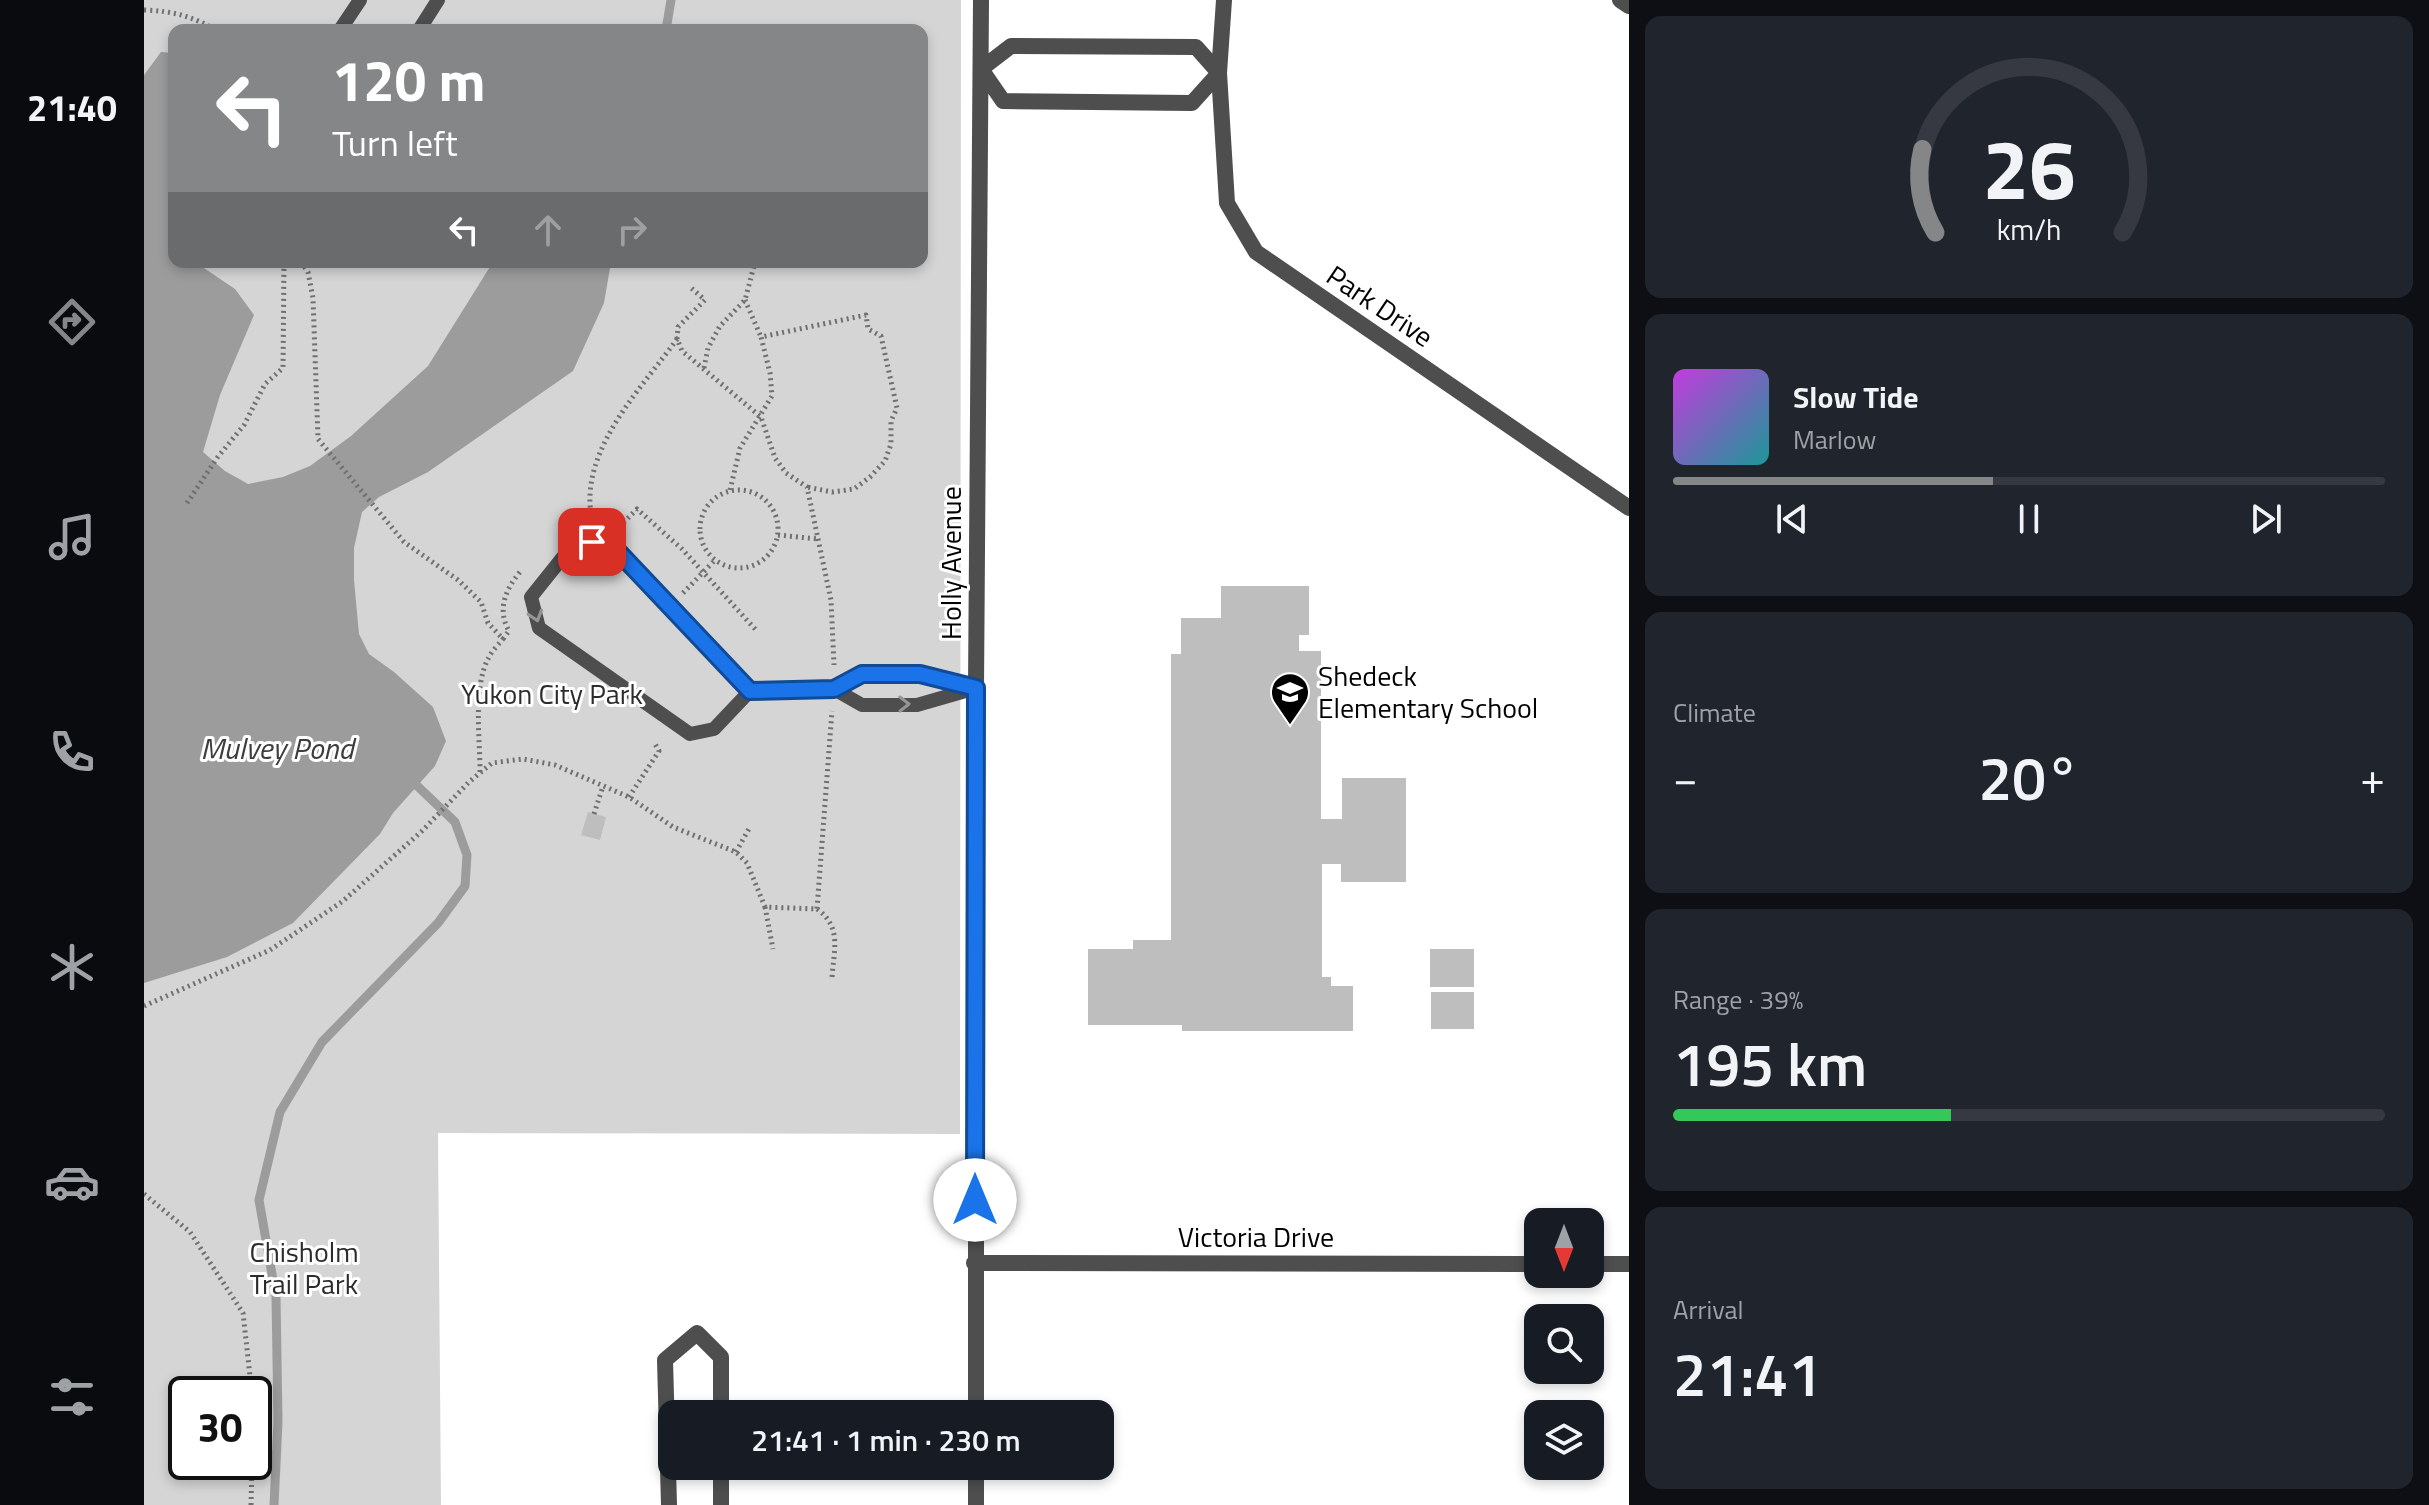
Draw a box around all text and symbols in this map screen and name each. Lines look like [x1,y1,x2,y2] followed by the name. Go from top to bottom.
[332,38,485,123] text: 120 m
[200,56,304,160] icon: left
[27,80,117,135] text: 21:40
[1982,104,2076,230] text: 26
[332,115,458,170] text: Turn left
[442,208,486,252] icon: left
[526,208,570,252] icon: ahead
[610,208,654,252] icon: right
[1997,208,2061,251] text: km/h
[1318,254,1442,357] street label: Park Drive
[44,294,100,350] icon: directions
[1793,374,1918,420] text: Slow Tide
[1793,420,1876,459] text: Marlow
[929,486,972,640] street label: Holly Avenue
[1770,497,1814,541] icon: previous
[2007,497,2051,541] icon: pause
[2244,497,2288,541] icon: next
[558,508,626,576] pin
[44,509,100,565] icon: music
[570,520,614,564] icon: arrive
[527,609,543,622] one-way arrow
[1318,654,1538,729] place label: Shedeck Elementary School
[1269,671,1311,726] school or university icon: Shedeck Elementary School
[461,672,643,715] park label: Yukon City Park
[1673,693,1756,732] text: Climate
[898,696,911,713] one-way arrow
[44,724,100,780] icon: phone
[200,725,357,771] water label: Mulvey Pond
[1979,732,2079,823] text: 20°
[1673,744,1698,811] text: −
[2360,744,2385,811] text: +
[44,939,100,995] icon: climate
[1673,980,1803,1019] text: Range · 39%
[1673,1018,1867,1109] text: 195 km
[44,1154,100,1210] icon: car
[933,1158,1017,1242] position arrow
[1524,1208,1604,1288] north arrow
[1524,1208,1604,1480] map controls
[1178,1215,1334,1258] street label: Victoria Drive
[249,1230,359,1305] park label: Chisholm Trail Park
[1673,1290,1744,1329] text: Arrival
[1524,1304,1604,1384] button: search
[1673,1328,1822,1419] text: 21:41
[44,1369,100,1425] icon: filters
[168,1376,272,1480] speed limit sign: 30
[1524,1400,1604,1480] button: layers
[751,1417,1021,1463] text: 21:41 · 1 min · 230 m

